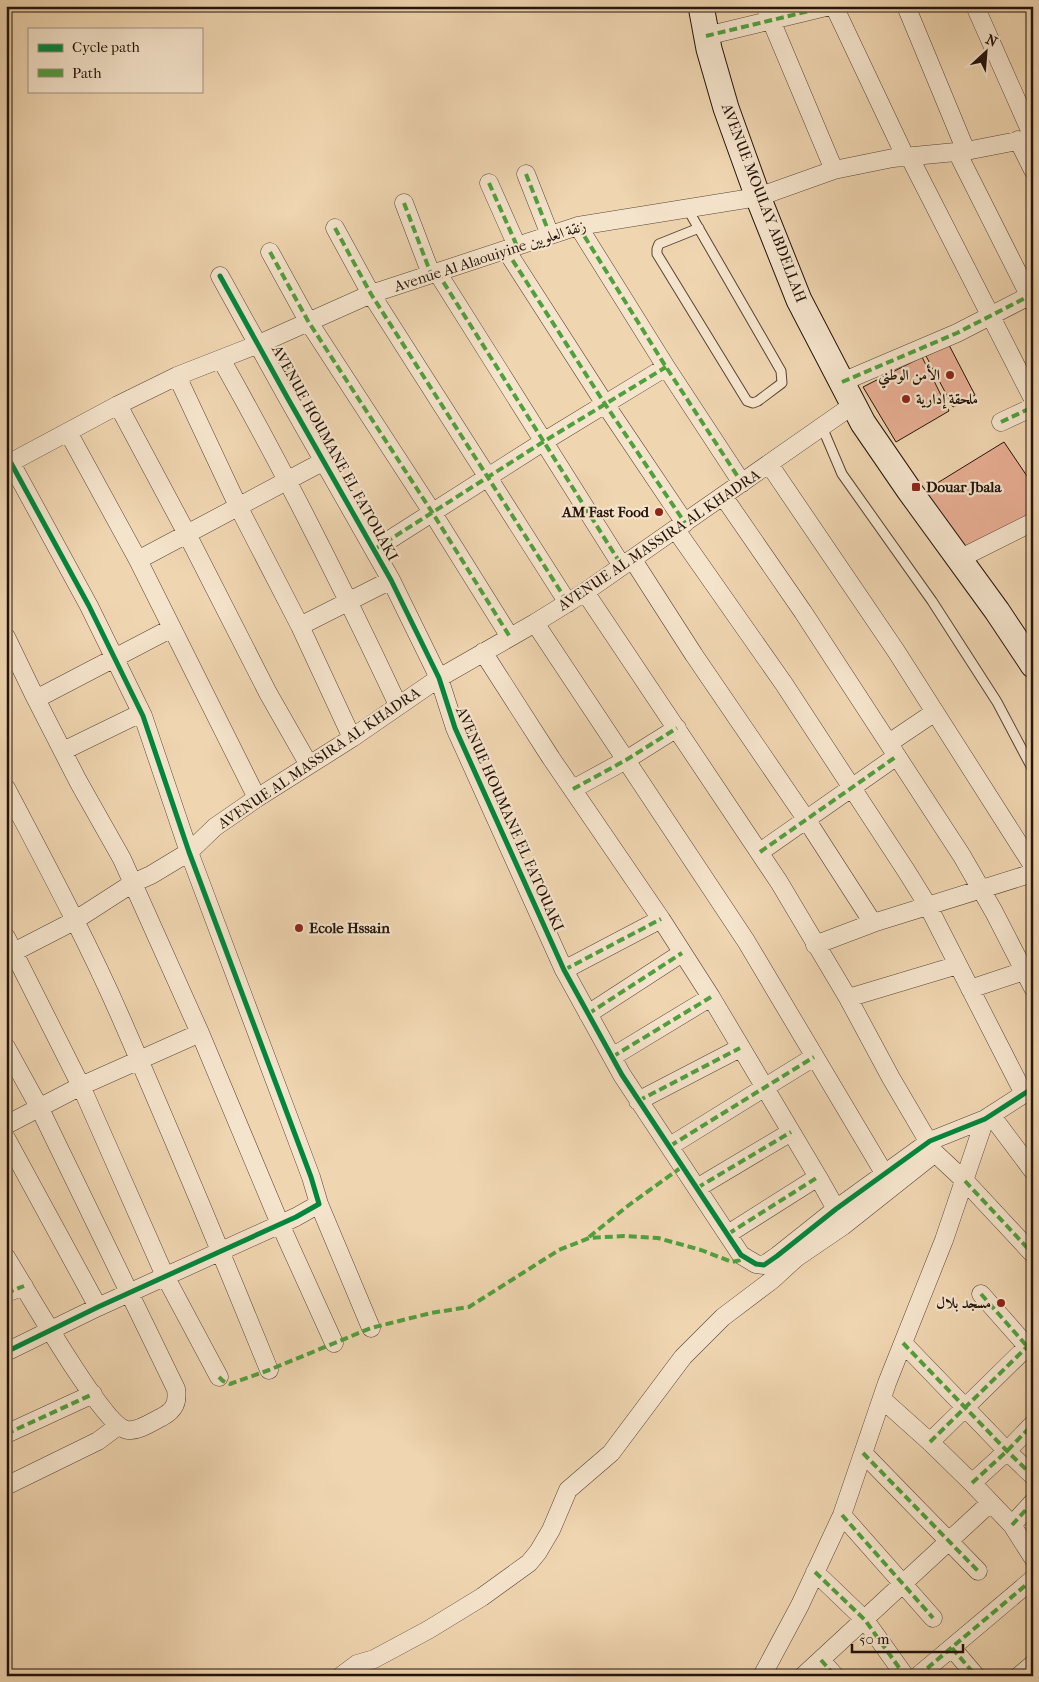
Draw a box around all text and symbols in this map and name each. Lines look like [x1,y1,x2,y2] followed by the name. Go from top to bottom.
[28,28,202,92] legend
[962,28,1012,78] north arrow
[983,31,1000,51] text: N
[72,38,140,56] text: Cycle path
[72,64,102,82] text: Path
[717,100,810,305] street label: AVENUE MOULAY ABDELLAH
[391,216,588,296] street label: Avenue Al Alaouiyine زنقة العلويين
[268,341,402,564] street label: AVENUE HOUMANE EL FATOUAKI
[878,364,940,389] place label: الأمن الوطني
[944,369,956,381] marker: الأمن الوطني
[916,390,978,409] place label: ملحقة إدارية
[900,393,912,405] marker: ملحقة إدارية
[554,465,764,615] street label: AVENUE AL MASSIRA AL KHADRA
[926,478,1003,496] place label: Douar Jbala
[910,481,922,493] marker: Douar Jbala
[561,503,650,521] place label: AM Fast Food
[653,506,665,518] marker: AM Fast Food
[214,683,424,833] street label: AVENUE AL MASSIRA AL KHADRA
[452,703,568,934] street label: AVENUE HOUMANE EL FATOUAKI
[309,919,390,937] place label: Ecole Hssain
[293,922,305,934] marker: Ecole Hssain
[936,1294,991,1312] place label: مسجد بلال
[995,1297,1007,1309] marker: مسجد بلال
[852,1622,963,1654] scale bar
[859,1630,890,1648] text: 50 m

